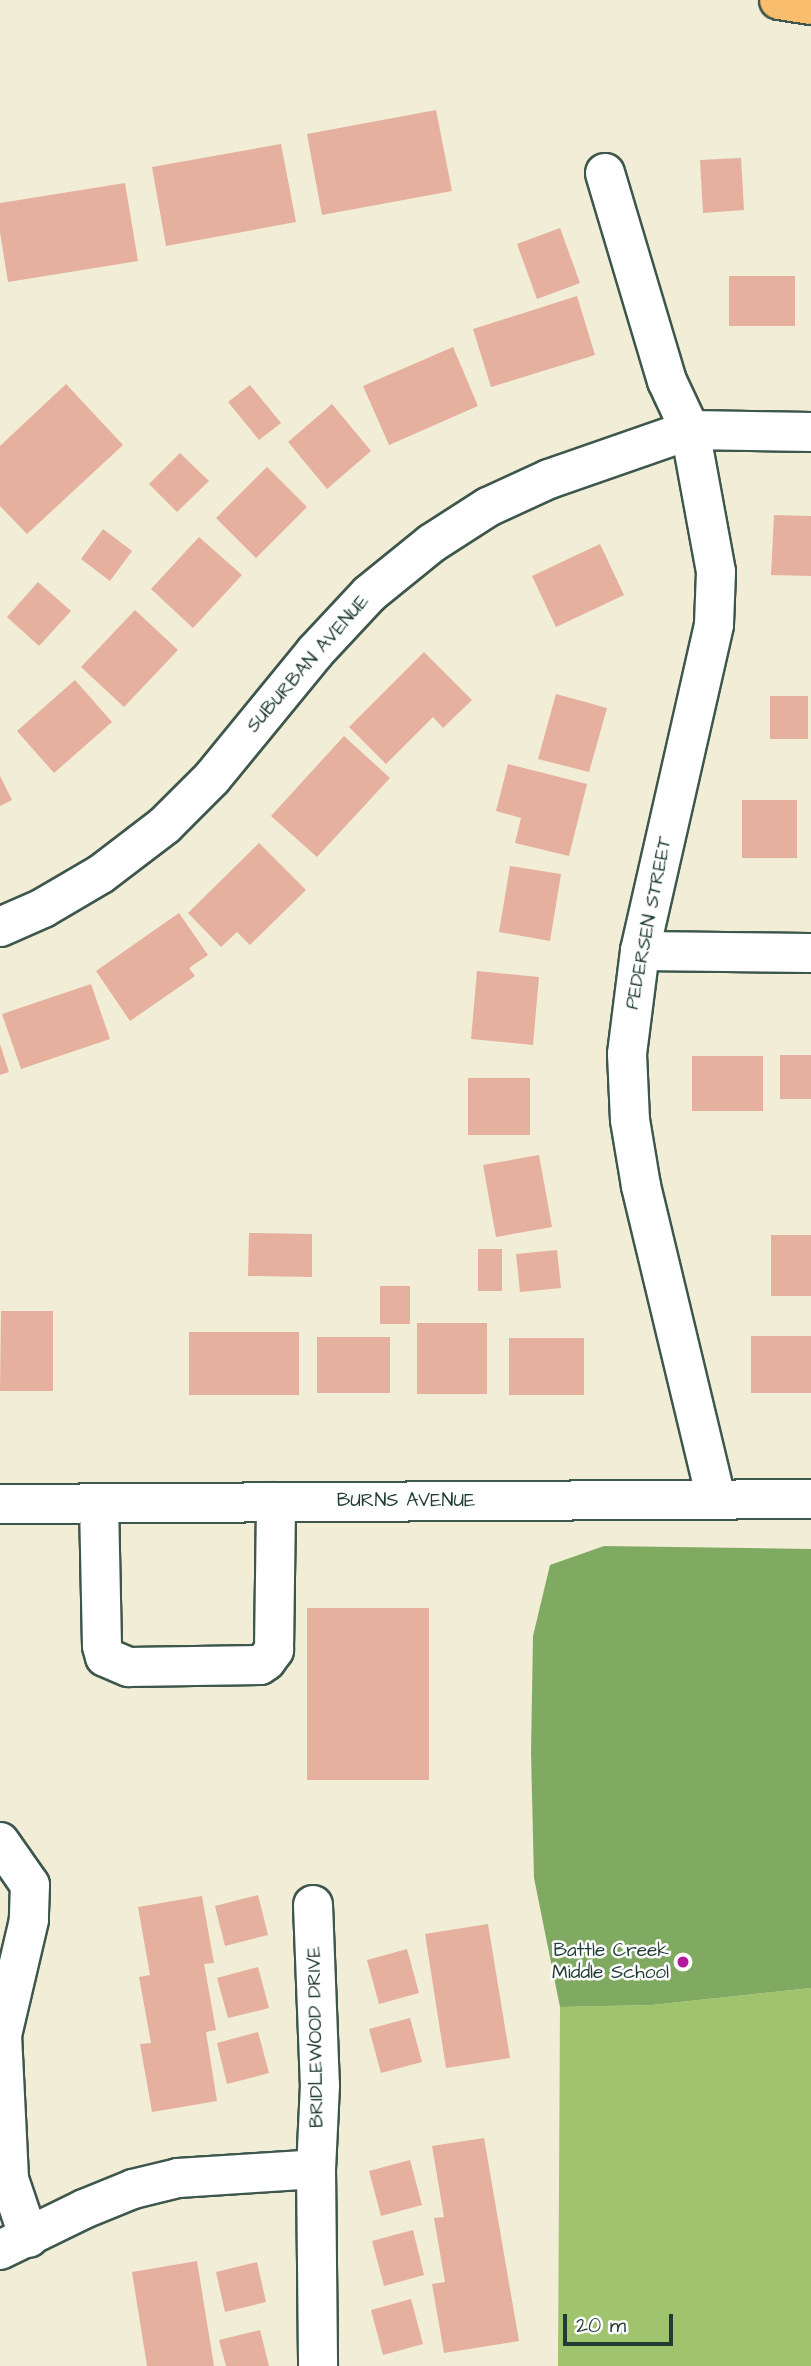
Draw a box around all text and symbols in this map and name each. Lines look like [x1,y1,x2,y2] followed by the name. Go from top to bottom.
[242,591,374,737] street label: SUBURBAN AVENUE
[621,835,677,1011] street label: PEDERSEN STREET
[337,1490,475,1512] street label: BURNS AVENUE
[552,1940,669,1984] place label: Battle Creek Middle School
[303,1946,329,2128] street label: BRIDLEWOOD DRIVE
[675,1954,691,1970] marker: Battle Creek Middle School
[566,2300,676,2344] scale bar
[576,2311,626,2340] text: 20 m

